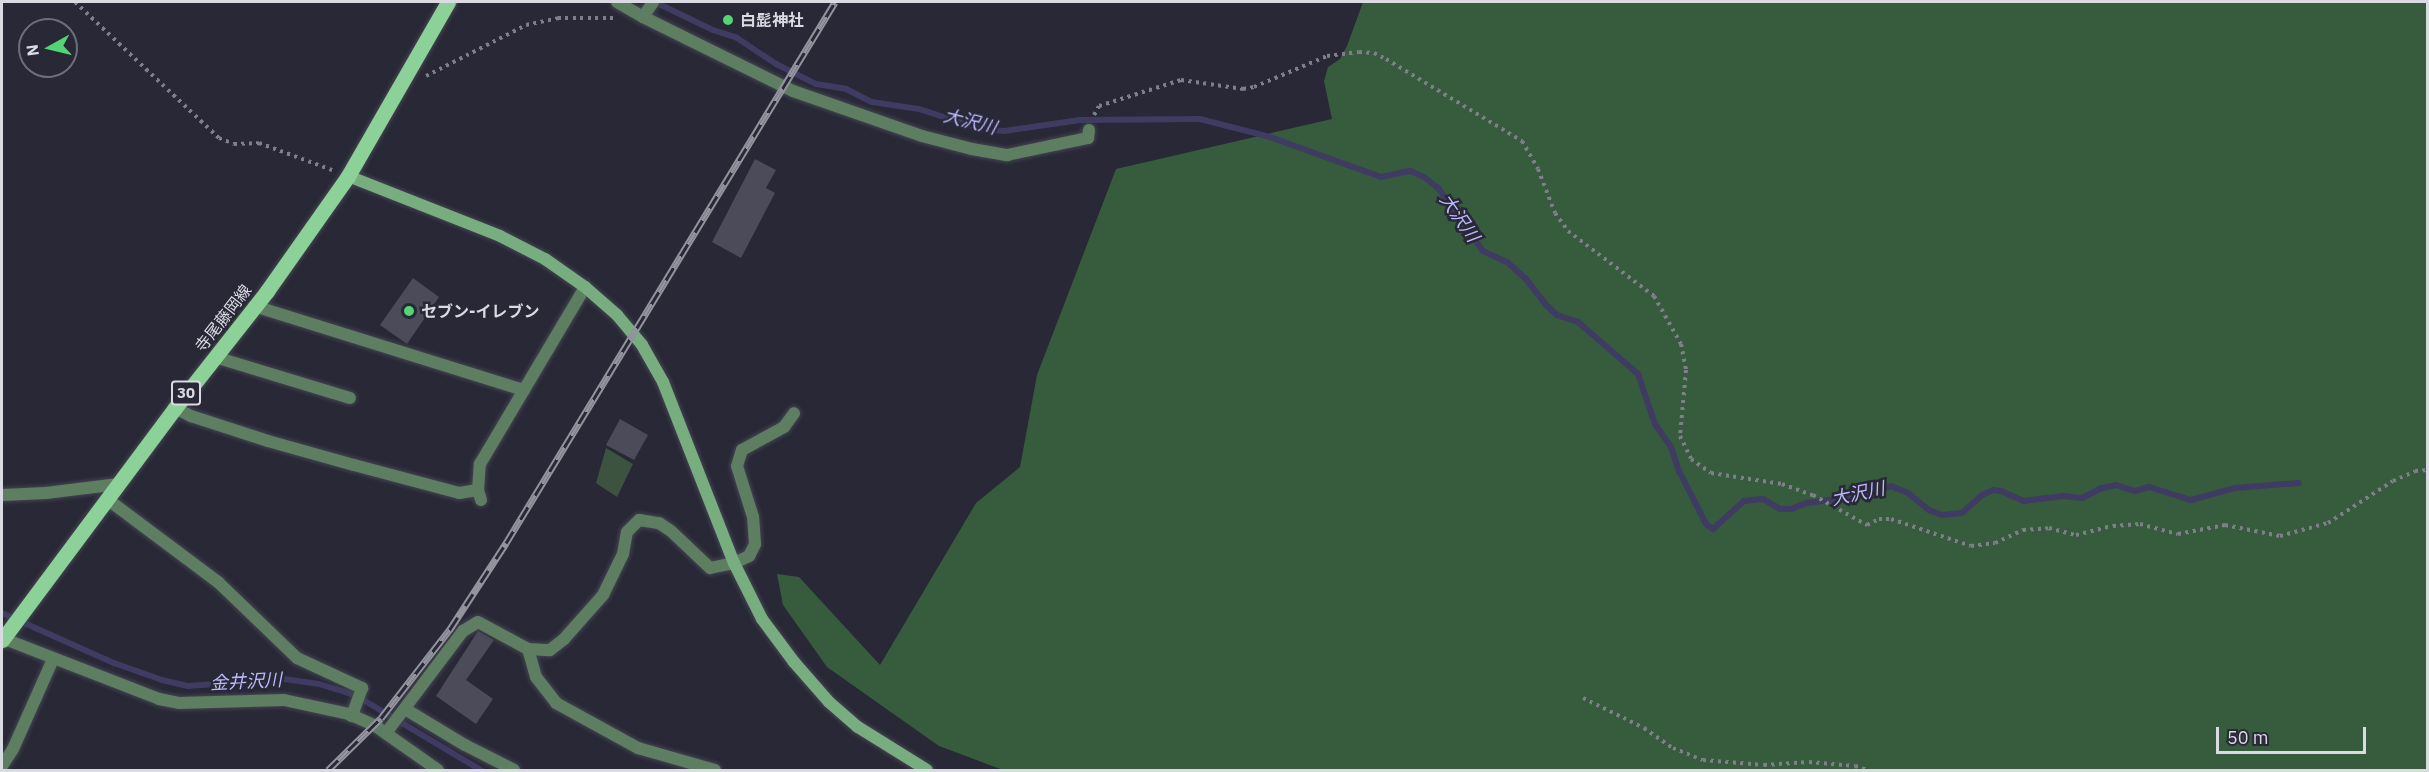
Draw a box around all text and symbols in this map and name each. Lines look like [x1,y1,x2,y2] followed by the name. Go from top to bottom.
[740,10,804,30] place label: 白髭神社
[721,13,735,27] marker: 白髭神社
[18,18,78,78] north arrow
[21,43,43,57] text: N
[941,105,999,139] water label: 大沢川
[1435,190,1483,246] water label: 大沢川
[191,281,255,355] street label: 寺尾藤岡線
[421,301,539,321] place label: セブン-イレブン
[402,304,416,318] marker: セブン-イレブン
[171,381,201,405] road number: 30
[1829,478,1887,510] water label: 大沢川
[209,669,283,695] water label: 金井沢川
[2219,715,2369,753] scale bar
[2227,726,2269,749] text: 50 m

